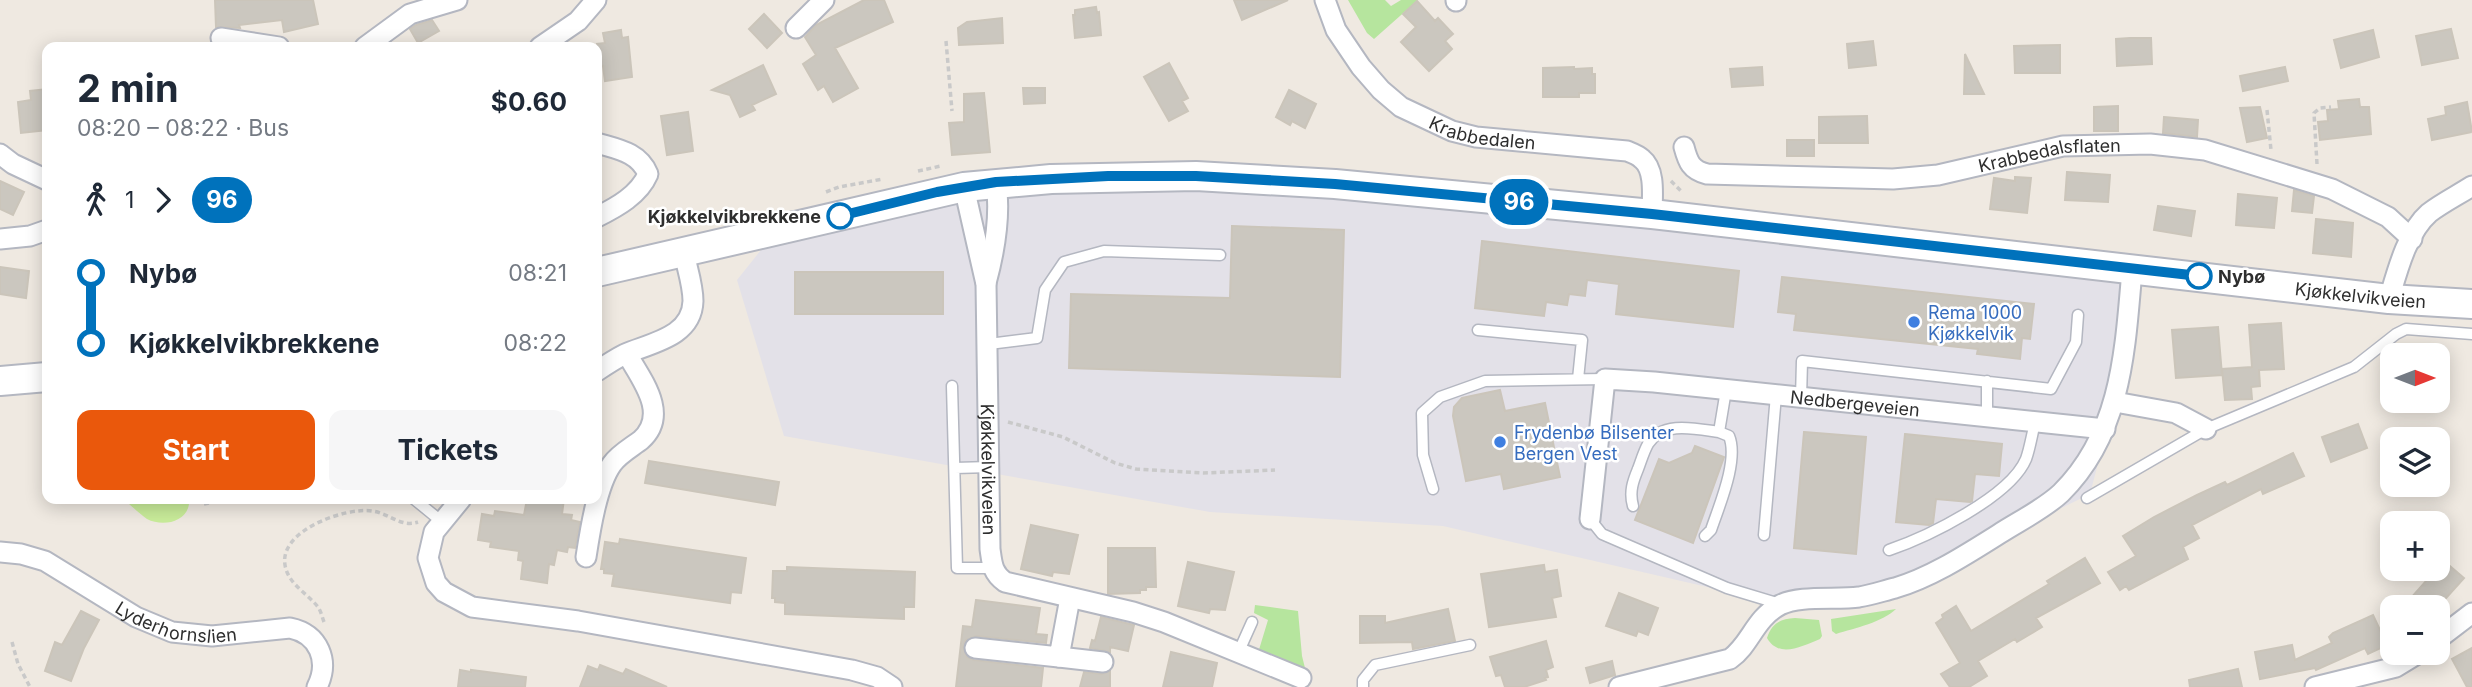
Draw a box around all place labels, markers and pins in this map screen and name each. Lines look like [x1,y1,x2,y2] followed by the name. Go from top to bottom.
[827,203,853,229] marker: Kjøkkelvikbrekkene
[648,206,821,227] place label: Kjøkkelvikbrekkene
[2186,263,2212,289] marker: Nybø
[2218,266,2265,287] place label: Nybø
[1928,302,2022,344] place label: Rema 1000 Kjøkkelvik
[1906,314,1922,330] marker: Rema 1000 Kjøkkelvik
[1514,422,1674,464] place label: Frydenbø Bilsenter Bergen Vest
[1492,434,1508,450] marker: Frydenbø Bilsenter Bergen Vest

